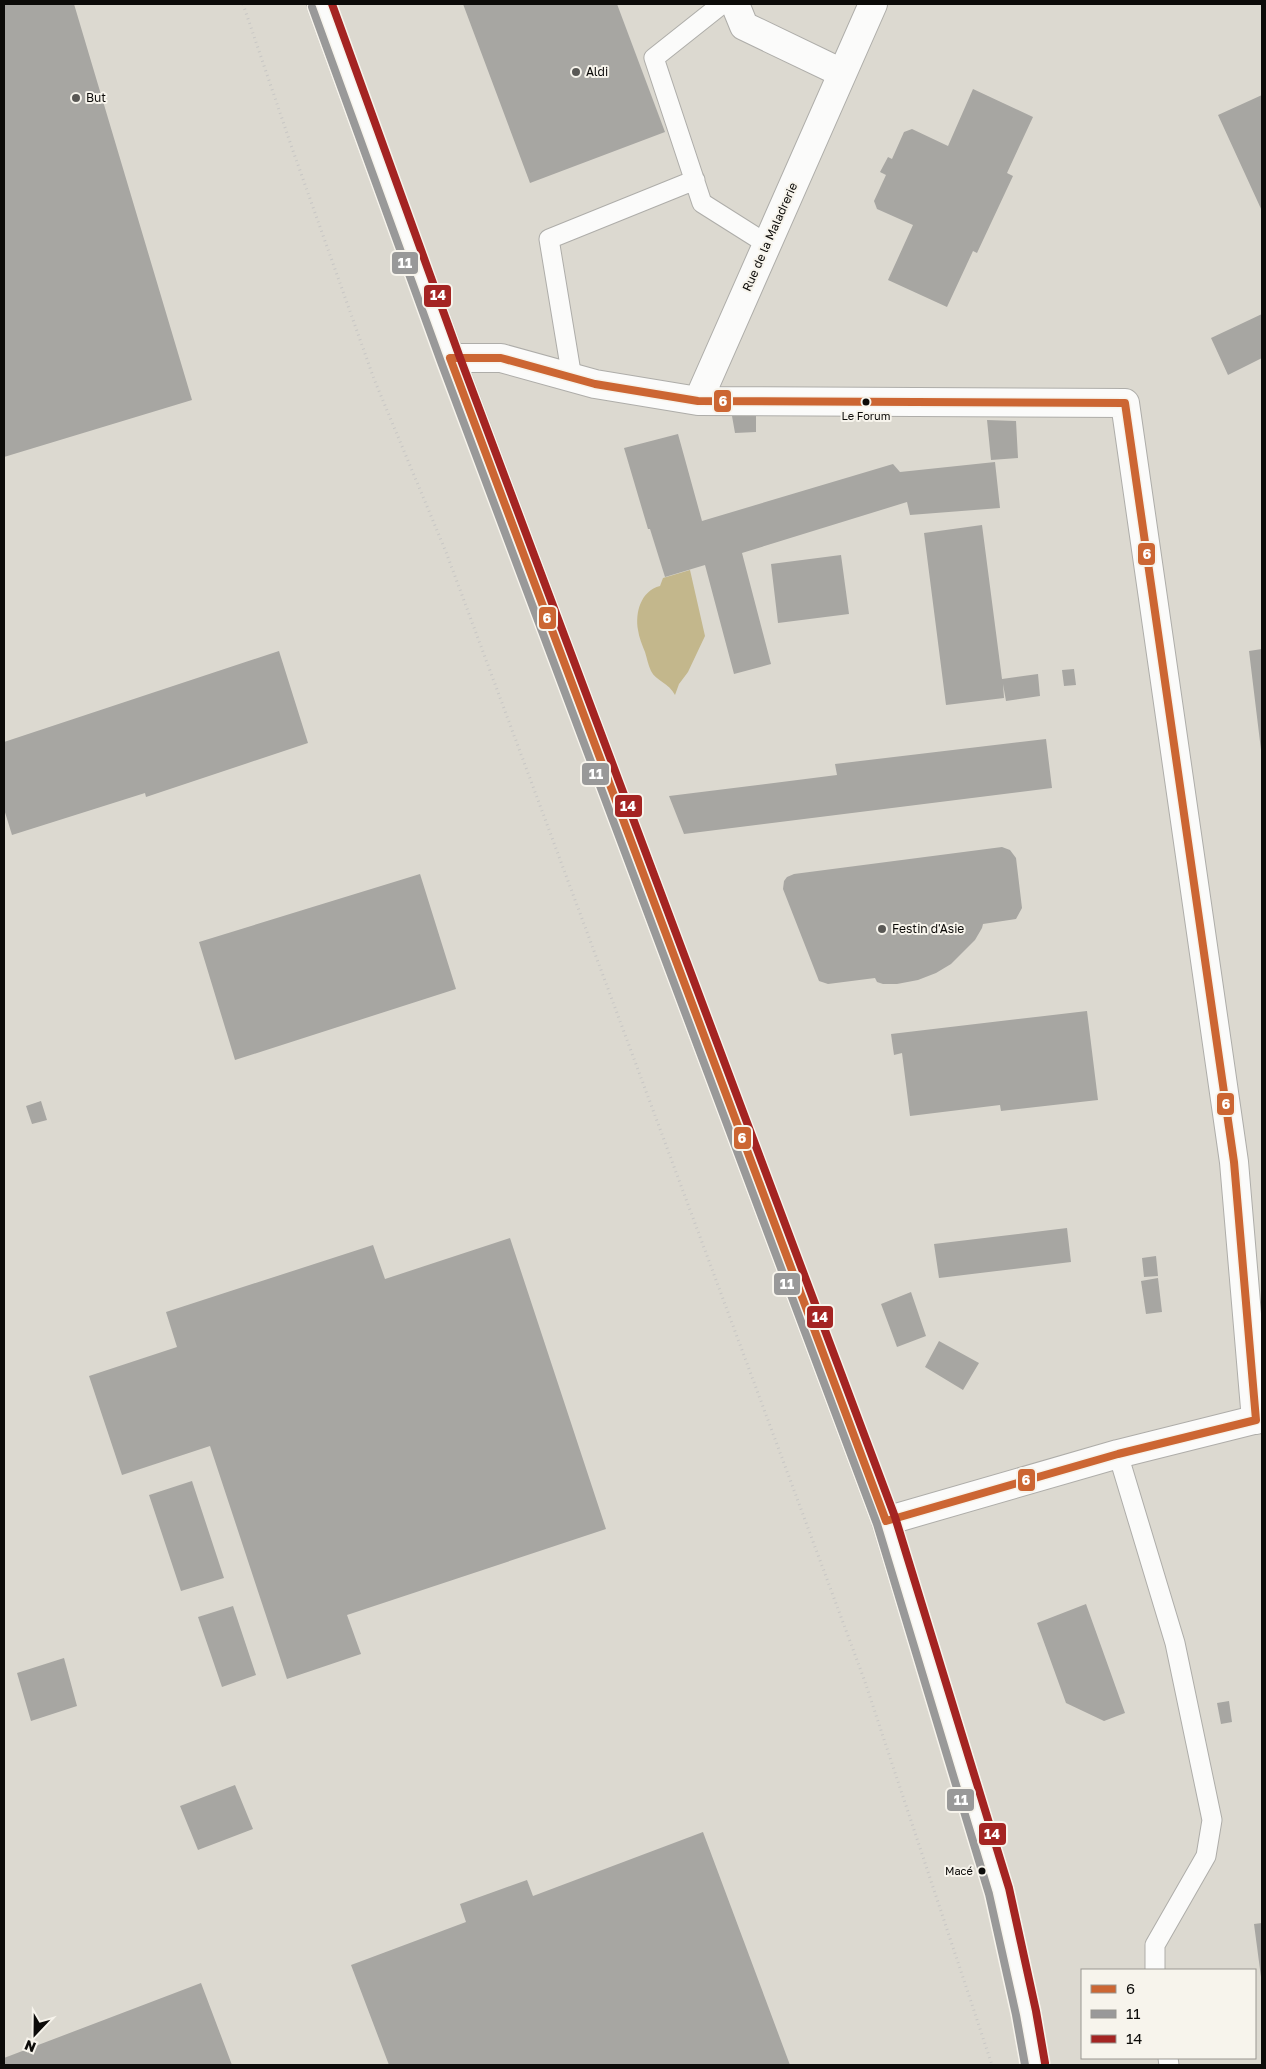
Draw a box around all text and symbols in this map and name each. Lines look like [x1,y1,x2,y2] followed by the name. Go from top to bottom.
[586,64,608,79] place label: Aldi
[570,66,582,78] marker: Aldi
[86,90,106,105] place label: But
[70,92,82,104] marker: But
[739,180,800,294] street label: Rue de la Maladrerie
[391,251,419,275] line badge: 11
[398,254,412,271] text: 11
[423,284,452,308] line badge: 14
[430,286,446,303] text: 14
[713,389,732,413] line badge: 6
[719,392,728,409] text: 6
[861,397,871,407] marker: Le Forum
[841,409,891,422] place label: Le Forum
[1137,542,1156,566] line badge: 6
[1143,545,1152,562] text: 6
[538,606,557,630] line badge: 6
[543,609,552,626] text: 6
[581,762,610,786] line badge: 11
[589,765,603,782] text: 11
[614,794,643,818] line badge: 14
[620,797,636,814] text: 14
[892,921,964,936] place label: Festin d'Asie
[876,923,888,935] marker: Festin d'Asie
[1216,1092,1235,1116] line badge: 6
[1222,1095,1231,1112] text: 6
[733,1126,752,1150] line badge: 6
[738,1129,747,1146] text: 6
[773,1272,801,1296] line badge: 11
[780,1275,794,1292] text: 11
[806,1305,834,1329] line badge: 14
[812,1308,828,1325] text: 14
[1017,1468,1036,1492] line badge: 6
[1022,1471,1031,1488] text: 6
[946,1788,975,1812] line badge: 11
[954,1791,968,1808] text: 11
[978,1822,1007,1846] line badge: 14
[984,1825,1000,1842] text: 14
[945,1864,973,1877] place label: Macé
[977,1866,987,1876] marker: Macé
[1081,1969,1256,2059] legend
[1126,1979,1135,1997] text: 6
[1126,2004,1141,2022] text: 11
[10,2009,60,2059] north arrow
[1126,2029,1142,2047] text: 14
[22,2037,38,2056] text: N

